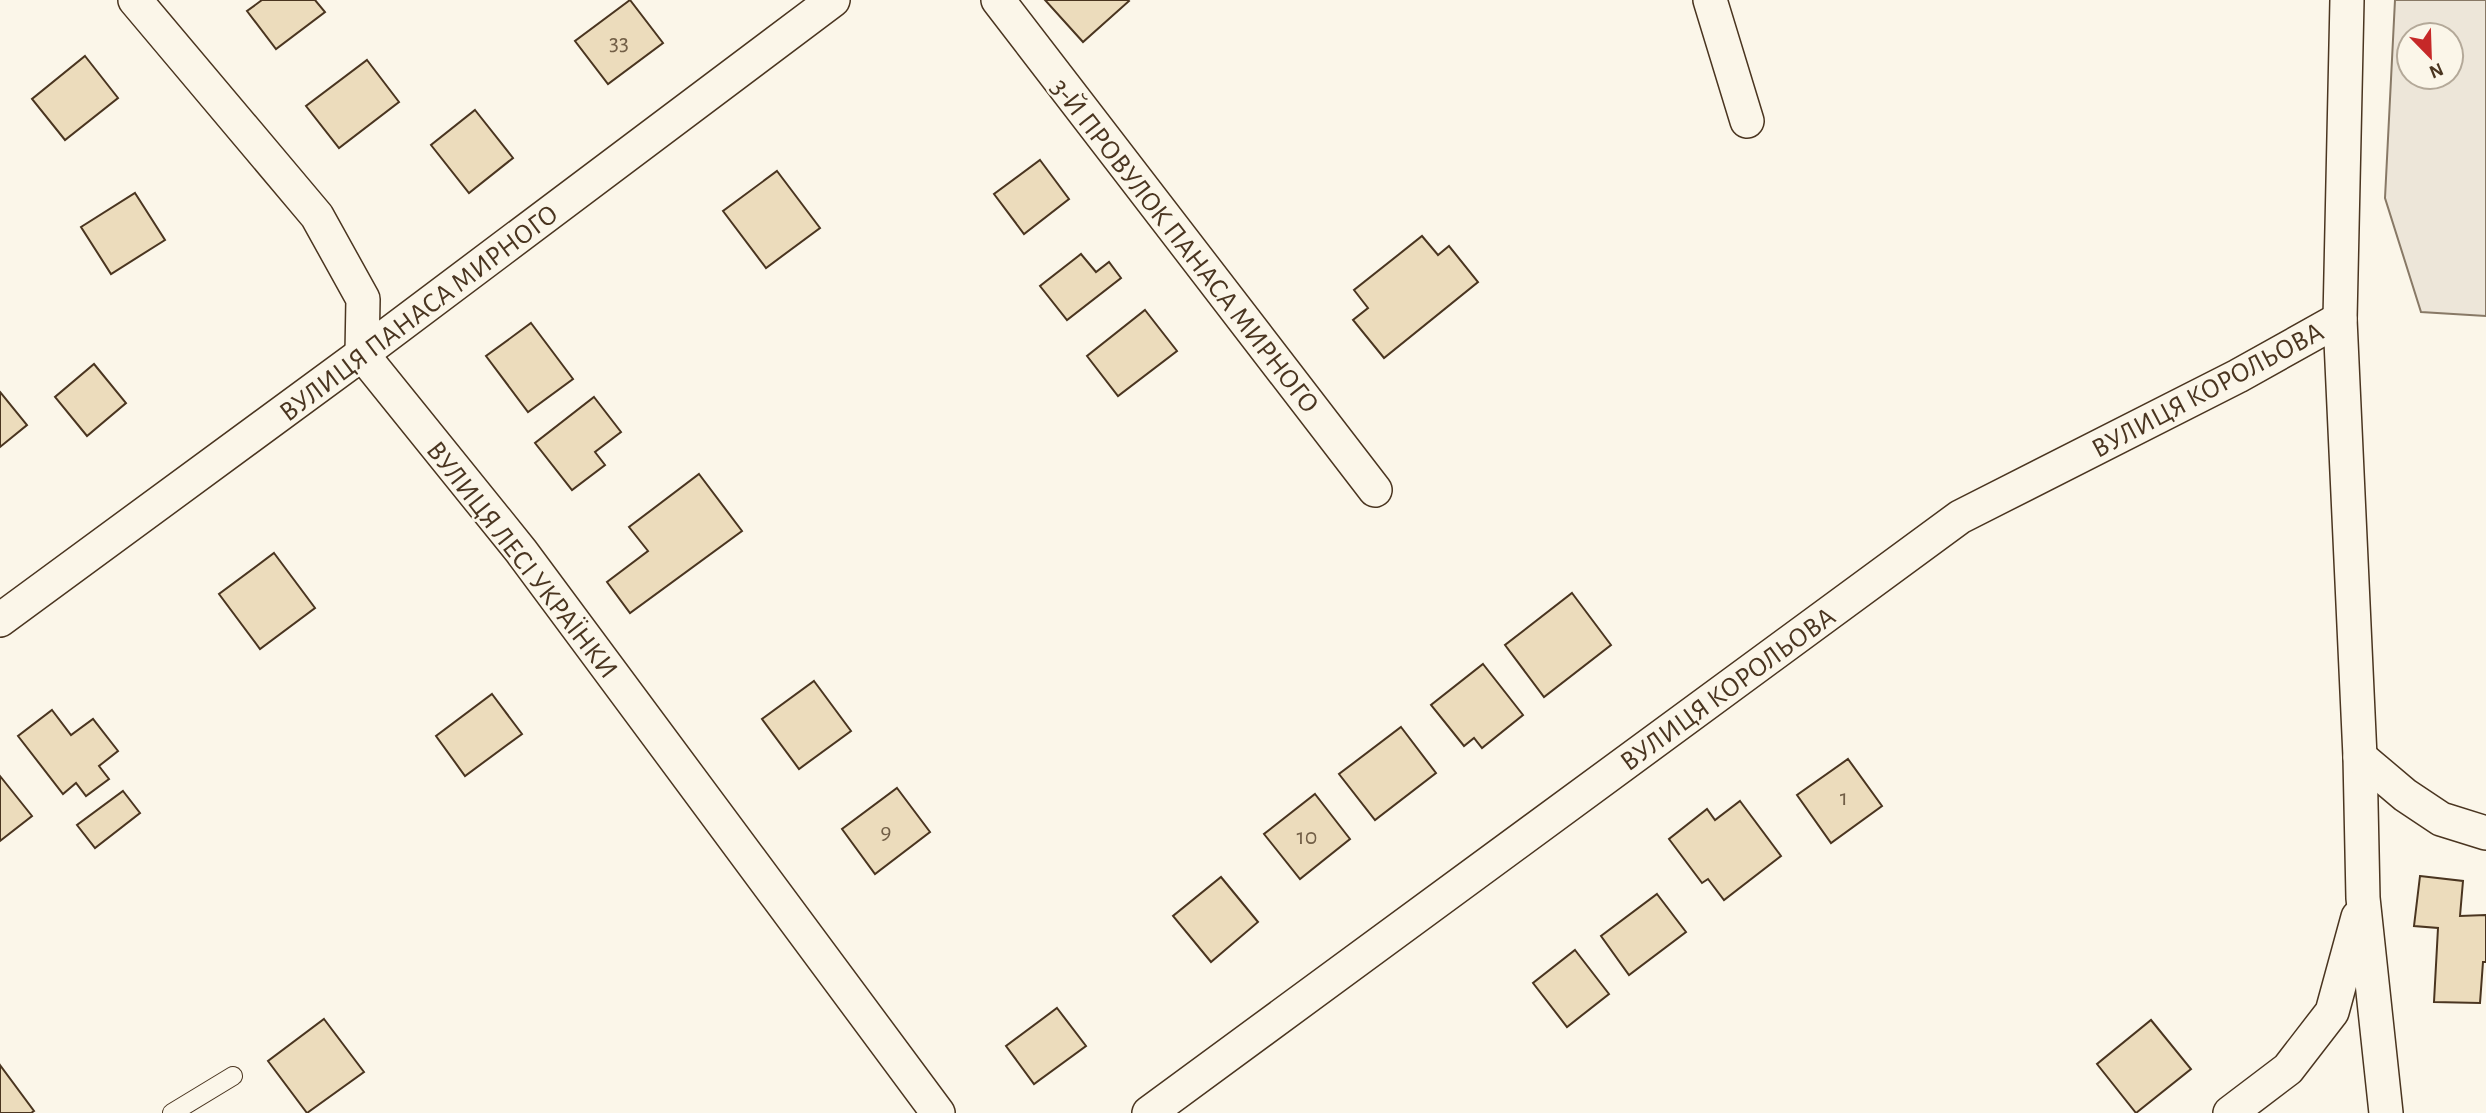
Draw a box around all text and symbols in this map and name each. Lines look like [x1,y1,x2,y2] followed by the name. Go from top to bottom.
[2395,21,2465,91] north arrow
[609,31,629,55] house number: 33
[2426,59,2446,82] text: N
[1045,73,1324,419] street label: 3-Й ПРОВУЛОК ПАНАСА МИРНОГО
[275,200,564,427] street label: ВУЛИЦЯ ПАНАСА МИРНОГО
[2087,318,2328,464] street label: ВУЛИЦЯ КОРОЛЬОВА
[420,435,624,684] street label: ВУЛИЦЯ ЛЕСІ УКРАЇНКИ
[1616,602,1841,777] street label: ВУЛИЦЯ КОРОЛЬОВА
[1840,786,1848,810] house number: 1
[880,820,892,844] house number: 9
[1297,825,1317,849] house number: 10

